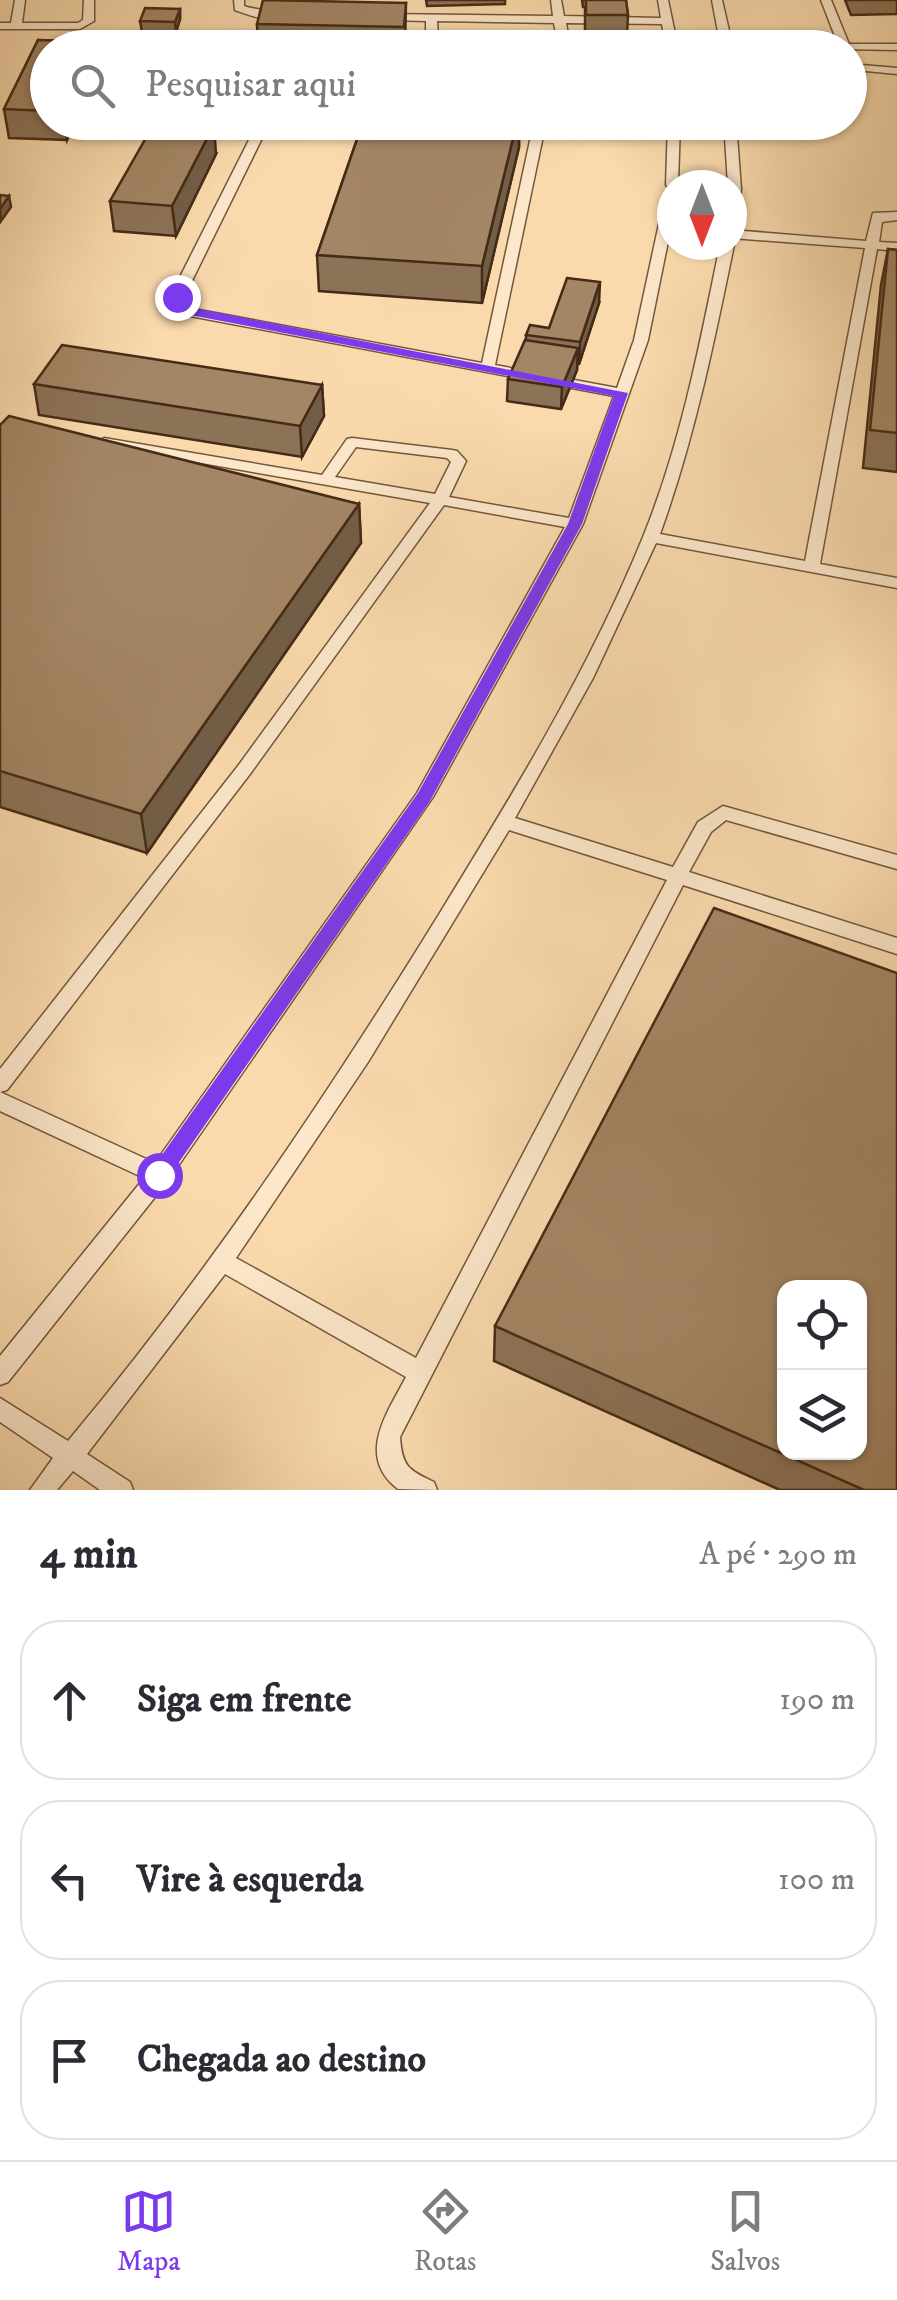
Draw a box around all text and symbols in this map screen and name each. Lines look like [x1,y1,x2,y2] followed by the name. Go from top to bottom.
[30,30,867,140] search box
[65,58,120,113] icon: search
[145,61,356,109] text: Pesquisar aqui
[657,170,747,260] north arrow
[155,275,201,321] route end
[137,1153,183,1199] route start
[777,1280,867,1460] map controls
[777,1280,867,1370] button: locate
[777,1370,867,1460] button: layers
[40,1529,138,1581] text: 4 min
[699,1535,857,1575] text: A pé · 290 m
[42,1673,97,1728] icon: ahead
[137,1676,351,1724] text: Siga em frente
[779,1680,855,1720] text: 190 m
[42,1853,97,1908] icon: left
[137,1856,363,1904] text: Vire à esquerda
[778,1860,855,1900] text: 100 m
[42,2033,97,2088] icon: arrive
[137,2036,426,2084] text: Chegada ao destino
[117,2184,180,2279] tab: Mapa
[414,2184,476,2279] tab: Rotas
[710,2184,780,2279] tab: Salvos

